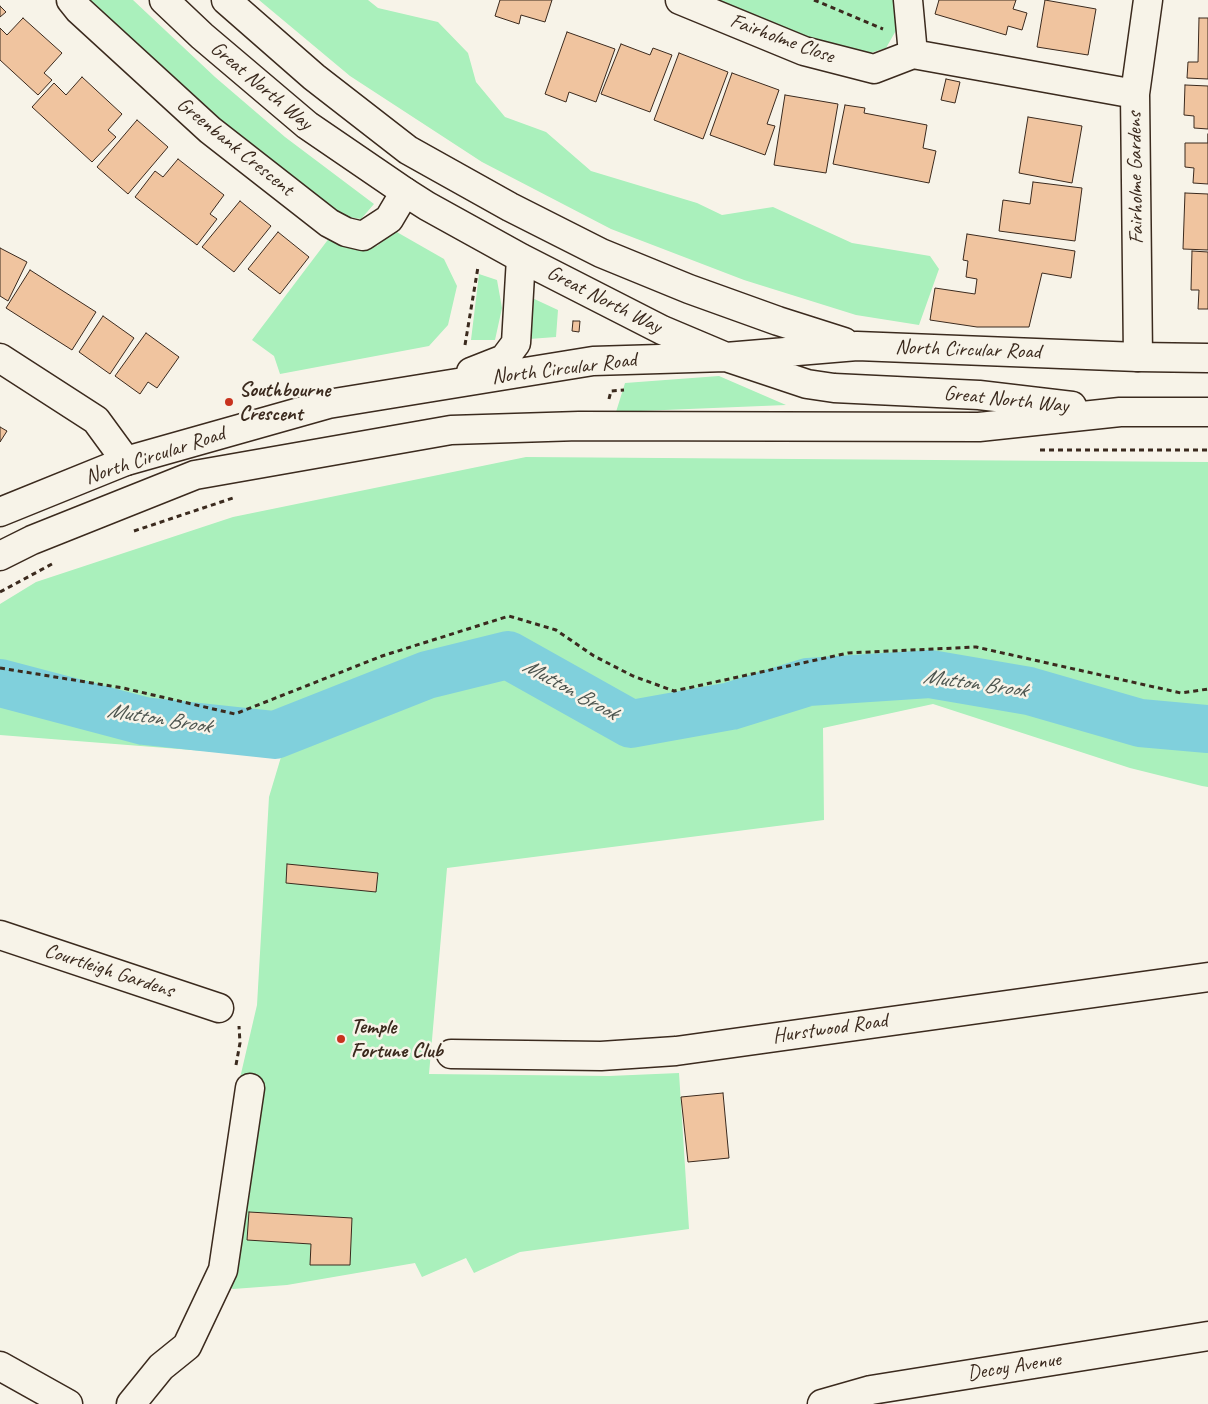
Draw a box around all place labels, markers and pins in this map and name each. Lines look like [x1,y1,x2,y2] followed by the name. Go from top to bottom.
[239,377,330,427] place label: Southbourne Crescent
[223,396,235,408] marker: Southbourne Crescent
[351,1014,443,1064] place label: Temple Fortune Club
[335,1033,347,1045] marker: Temple Fortune Club

